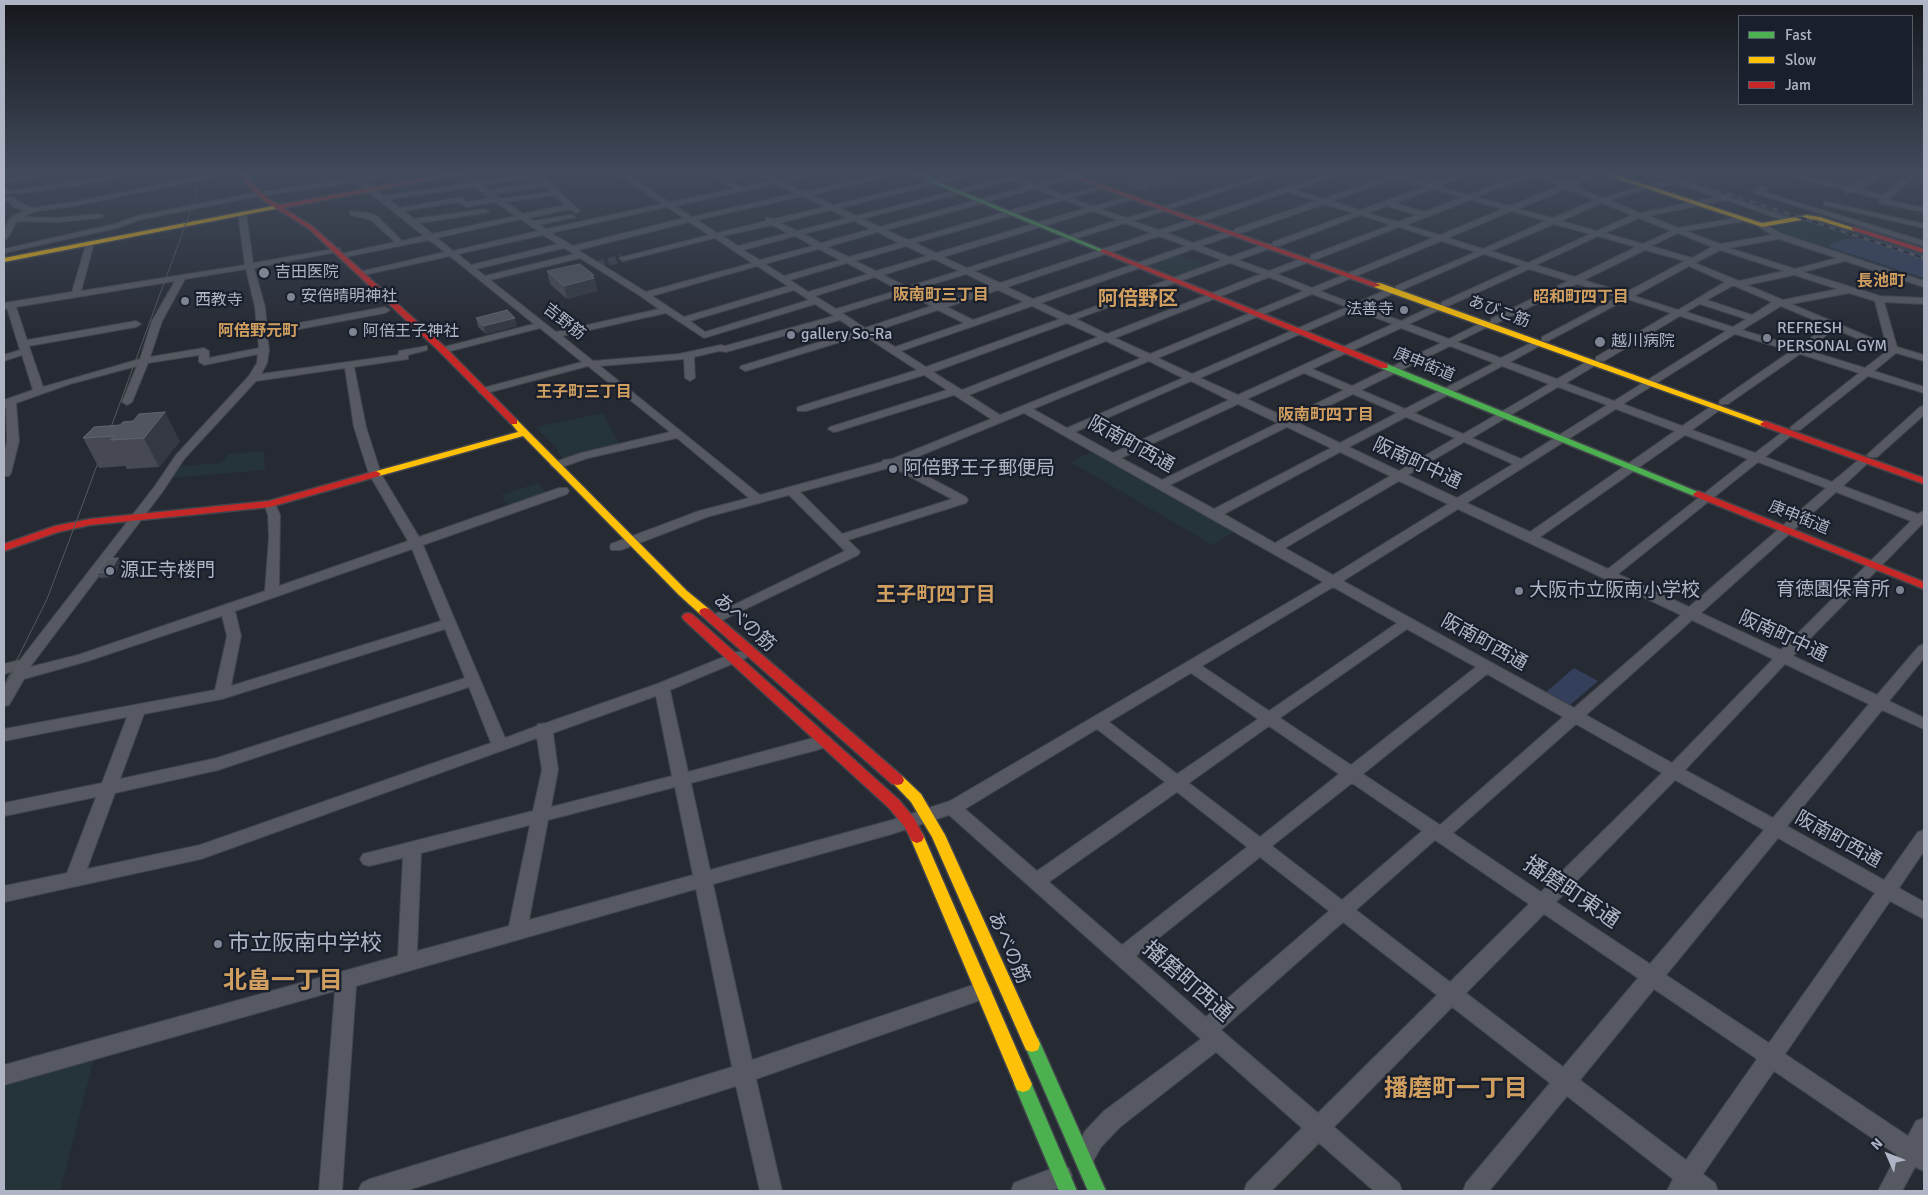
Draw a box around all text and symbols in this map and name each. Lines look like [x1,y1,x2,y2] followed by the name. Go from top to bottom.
[1738,15,1913,105] legend
[1785,26,1812,44] text: Fast
[1785,51,1816,69] text: Slow
[1785,76,1811,94] text: Jam
[275,263,339,283] place label: 吉田医院
[257,266,271,280] marker: 吉田医院
[1857,272,1905,292] district label: 長池町
[893,286,989,306] district label: 阪南町三丁目
[301,287,397,307] place label: 安倍晴明神社
[1098,288,1178,312] district label: 阿倍野区
[1533,288,1629,308] district label: 昭和町四丁目
[195,291,243,311] place label: 西教寺
[285,291,297,303] marker: 安倍晴明神社
[1466,292,1532,332] street label: あびこ筋
[179,295,191,307] marker: 西教寺
[539,300,589,344] street label: 吉野筋
[1346,300,1394,320] place label: 法善寺
[1398,304,1410,316] marker: 法善寺
[1777,319,1887,357] place label: REFRESH PERSONAL GYM
[218,322,298,342] district label: 阿倍野元町
[363,322,459,342] place label: 阿倍王子神社
[801,325,892,345] place label: gallery So-Ra
[347,326,359,338] marker: 阿倍王子神社
[785,329,797,341] marker: gallery So-Ra
[1611,332,1675,352] place label: 越川病院
[1761,332,1773,344] marker: REFRESH PERSONAL GYM
[1593,335,1607,349] marker: 越川病院
[1391,344,1457,386] street label: 庚申街道
[536,383,632,403] district label: 王子町三丁目
[1278,406,1374,426] district label: 阪南町四丁目
[1084,412,1178,478] street label: 阪南町西通
[1369,434,1465,494] street label: 阪南町中通
[903,458,1055,480] place label: 阿倍野王子郵便局
[887,463,899,475] marker: 阿倍野王子郵便局
[1766,497,1832,539] street label: 庚申街道
[120,560,215,582] place label: 源正寺楼門
[104,565,116,577] marker: 源正寺楼門
[1776,579,1890,601] place label: 育徳園保育所
[1529,580,1700,602] place label: 大阪市立阪南小学校
[876,584,996,608] district label: 王子町四丁目
[1894,584,1906,596] marker: 育徳園保育所
[1513,585,1525,597] marker: 大阪市立阪南小学校
[708,589,780,657] street label: あべの筋
[1735,607,1831,667] street label: 阪南町中通
[1437,610,1531,676] street label: 阪南町西通
[1791,807,1885,873] street label: 阪南町西通
[1518,851,1624,935] street label: 播磨町東通
[982,909,1034,987] street label: あべの筋
[228,931,382,957] place label: 市立阪南中学校
[1137,936,1237,1028] street label: 播磨町西通
[212,938,224,950] marker: 市立阪南中学校
[223,968,343,996] district label: 北畠一丁目
[1384,1076,1528,1104] district label: 播磨町一丁目
[1863,1130,1913,1180] north arrow
[1867,1135,1886,1154] text: N

